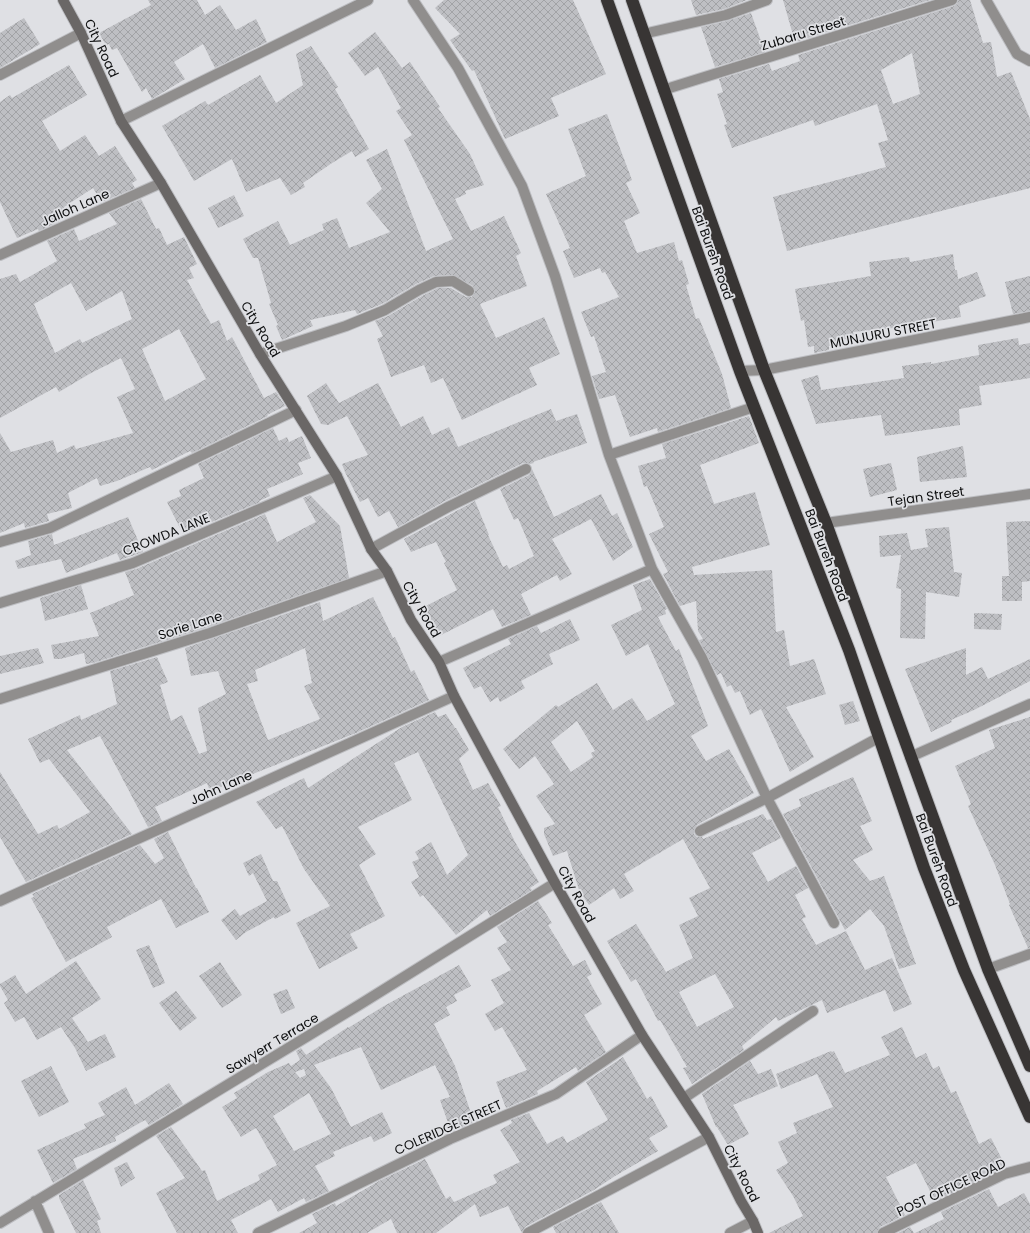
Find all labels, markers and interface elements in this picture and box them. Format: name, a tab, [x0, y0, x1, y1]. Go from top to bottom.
street label: Zubaru Street	[758, 12, 848, 55]
street label: City Road	[80, 16, 123, 81]
street label: Jalloh Lane	[38, 184, 112, 231]
street label: Bai Bureh Road	[687, 204, 738, 303]
street label: City Road	[236, 298, 285, 361]
street label: MUNJURU STREET	[828, 314, 938, 353]
street label: Tejan Street	[887, 482, 966, 511]
street label: Bai Bureh Road	[800, 506, 853, 604]
street label: CROWDA LANE	[120, 508, 213, 561]
street label: City Road	[398, 577, 445, 641]
street label: Sorie Lane	[156, 606, 225, 645]
street label: John Lane	[187, 765, 255, 810]
street label: Bai Bureh Road	[911, 811, 962, 910]
street label: City Road	[553, 862, 600, 926]
street label: Sawyerr Terrace	[222, 1008, 322, 1079]
street label: COLERIDGE STREET	[391, 1095, 505, 1160]
street label: City Road	[719, 1141, 764, 1205]
street label: POST OFFICE ROAD	[893, 1154, 1009, 1221]

